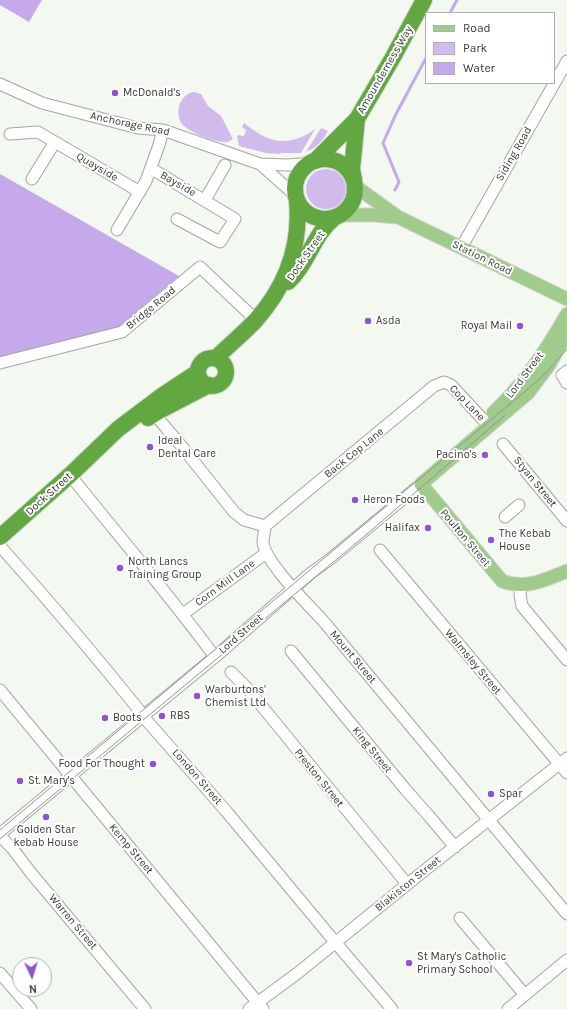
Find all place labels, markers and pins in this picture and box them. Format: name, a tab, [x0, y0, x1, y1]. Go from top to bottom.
place label: McDonald's	[123, 86, 181, 100]
marker: McDonald's	[110, 88, 120, 98]
place label: Asda	[376, 314, 401, 328]
marker: Asda	[363, 316, 373, 326]
place label: Royal Mail	[461, 319, 512, 333]
marker: Royal Mail	[515, 321, 525, 331]
place label: Ideal Dental Care	[158, 434, 216, 460]
marker: Ideal Dental Care	[145, 442, 155, 452]
place label: Pacino's	[436, 448, 477, 462]
marker: Pacino's	[480, 450, 490, 460]
place label: Heron Foods	[363, 493, 425, 507]
marker: Heron Foods	[350, 495, 360, 505]
place label: Halifax	[385, 521, 420, 535]
marker: Halifax	[423, 523, 433, 533]
place label: The Kebab House	[499, 527, 551, 553]
marker: The Kebab House	[486, 535, 496, 545]
place label: North Lancs Training Group	[128, 555, 202, 581]
marker: North Lancs Training Group	[115, 563, 125, 573]
place label: Warburtons' Chemist Ltd	[205, 683, 266, 709]
marker: Warburtons' Chemist Ltd	[192, 691, 202, 701]
place label: RBS	[170, 709, 190, 723]
place label: Boots	[113, 711, 142, 725]
marker: RBS	[157, 711, 167, 721]
marker: Boots	[100, 713, 110, 723]
place label: Food For Thought	[59, 757, 145, 771]
marker: Food For Thought	[148, 759, 158, 769]
place label: St. Mary's	[28, 774, 75, 788]
marker: St. Mary's	[15, 776, 25, 786]
place label: Spar	[499, 787, 522, 801]
marker: Spar	[486, 789, 496, 799]
marker: Golden Star kebab House	[41, 812, 51, 822]
place label: Golden Star kebab House	[13, 823, 79, 849]
place label: St Mary's Catholic Primary School	[417, 950, 506, 976]
marker: St Mary's Catholic Primary School	[404, 958, 414, 968]

